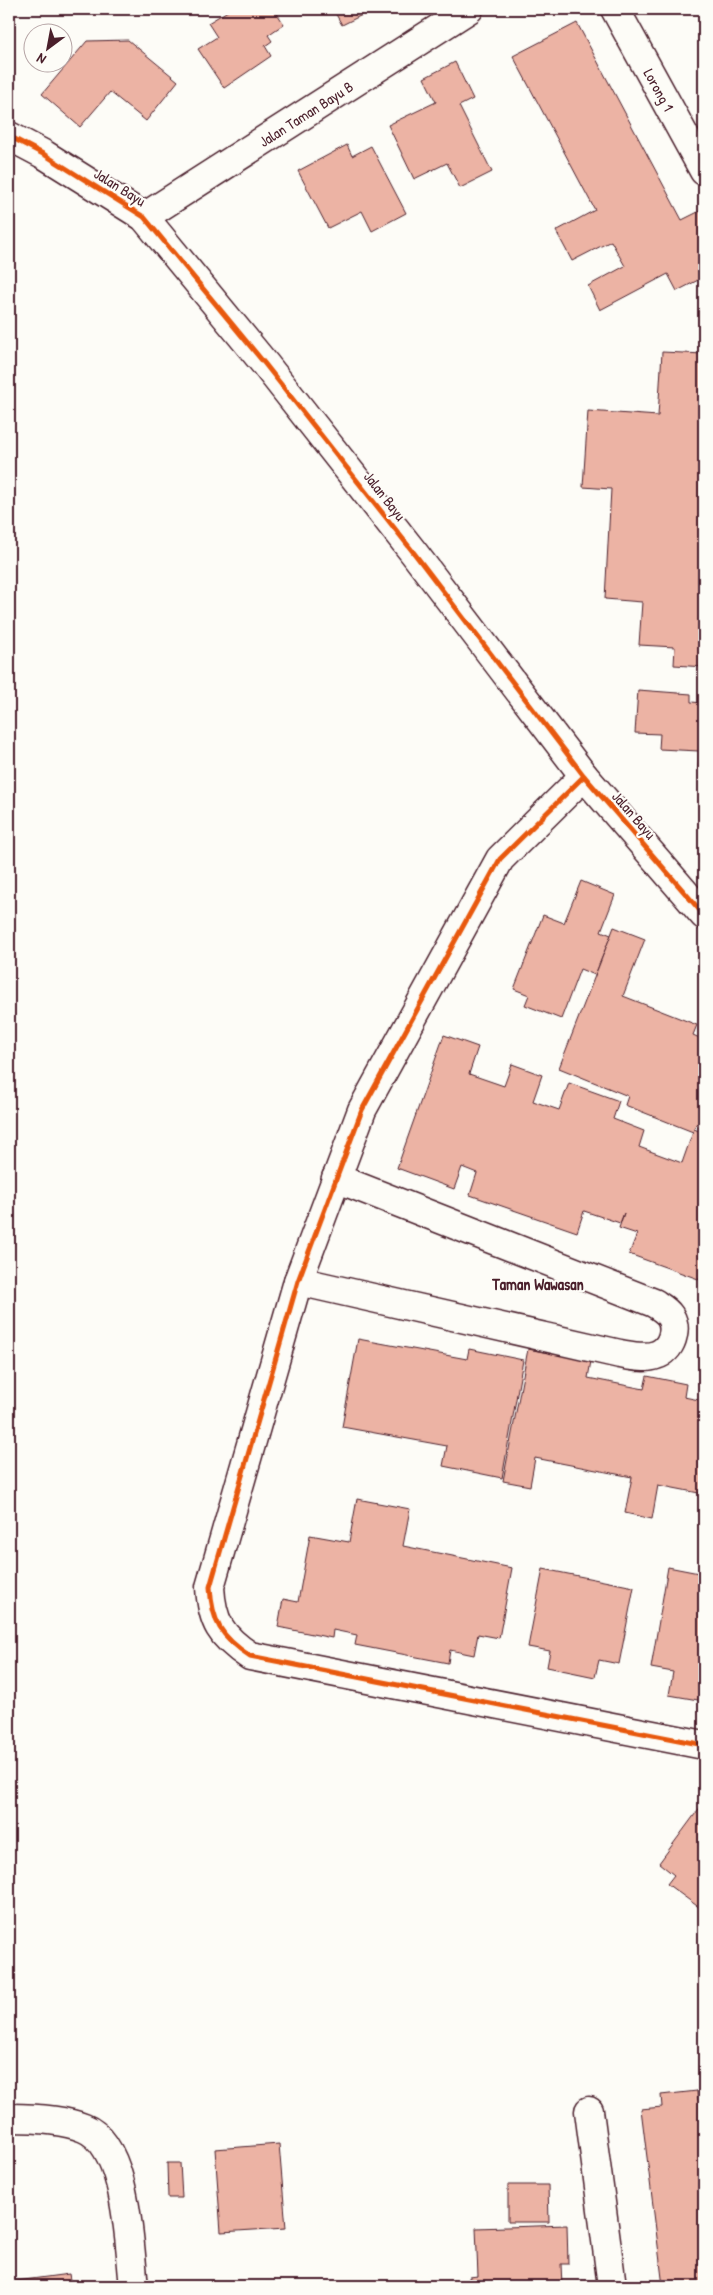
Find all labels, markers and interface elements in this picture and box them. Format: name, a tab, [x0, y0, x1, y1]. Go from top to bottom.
north arrow	[22, 22, 72, 72]
text: N	[32, 49, 49, 69]
street label: Lorong 1	[639, 64, 680, 115]
street label: Jalan Taman Bayu B	[255, 76, 357, 151]
street label: Jalan Bayu	[90, 163, 150, 211]
street label: Jalan Bayu	[359, 467, 411, 525]
street label: Jalan Bayu	[607, 786, 661, 844]
district label: Taman Wawasan	[491, 1273, 584, 1295]

